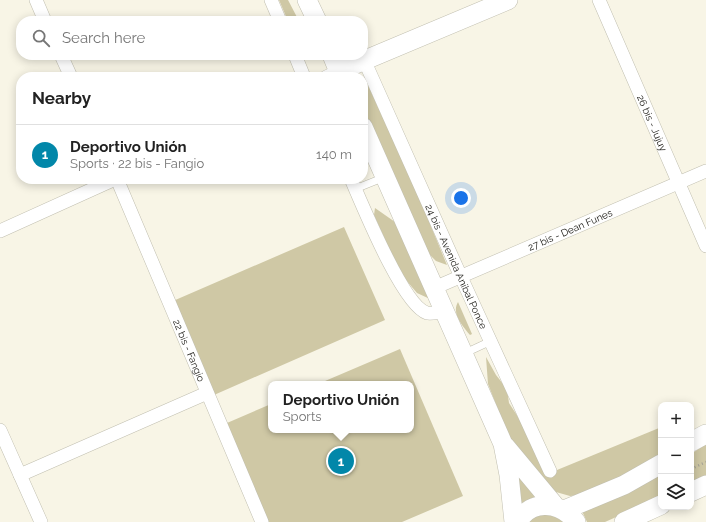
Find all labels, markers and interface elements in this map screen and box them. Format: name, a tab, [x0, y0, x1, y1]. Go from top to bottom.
search box	[16, 16, 368, 60]
icon: search	[30, 27, 52, 49]
text: Search here	[62, 29, 145, 47]
text: Nearby	[32, 88, 91, 108]
street label: 26 bis - Jujuy	[635, 93, 670, 153]
text: Deportivo Unión	[70, 138, 187, 156]
text: 1	[42, 147, 48, 162]
text: 140 m	[316, 147, 352, 162]
text: Sports · 22 bis - Fangio	[70, 156, 204, 171]
your location	[451, 188, 471, 208]
street label: 24 bis - Avenida Aníbal Ponce	[424, 202, 490, 331]
street label: 27 bis - Dean Funes	[526, 206, 614, 252]
street label: 22 bis - Fangio	[171, 318, 207, 383]
popup	[268, 381, 414, 433]
text: Deportivo Unión	[283, 391, 399, 409]
map controls	[658, 402, 694, 510]
button: +	[658, 402, 694, 438]
text: Sports	[283, 409, 322, 424]
button: −	[658, 438, 694, 474]
pin: 1	[328, 446, 354, 476]
button: layers	[658, 474, 694, 510]

